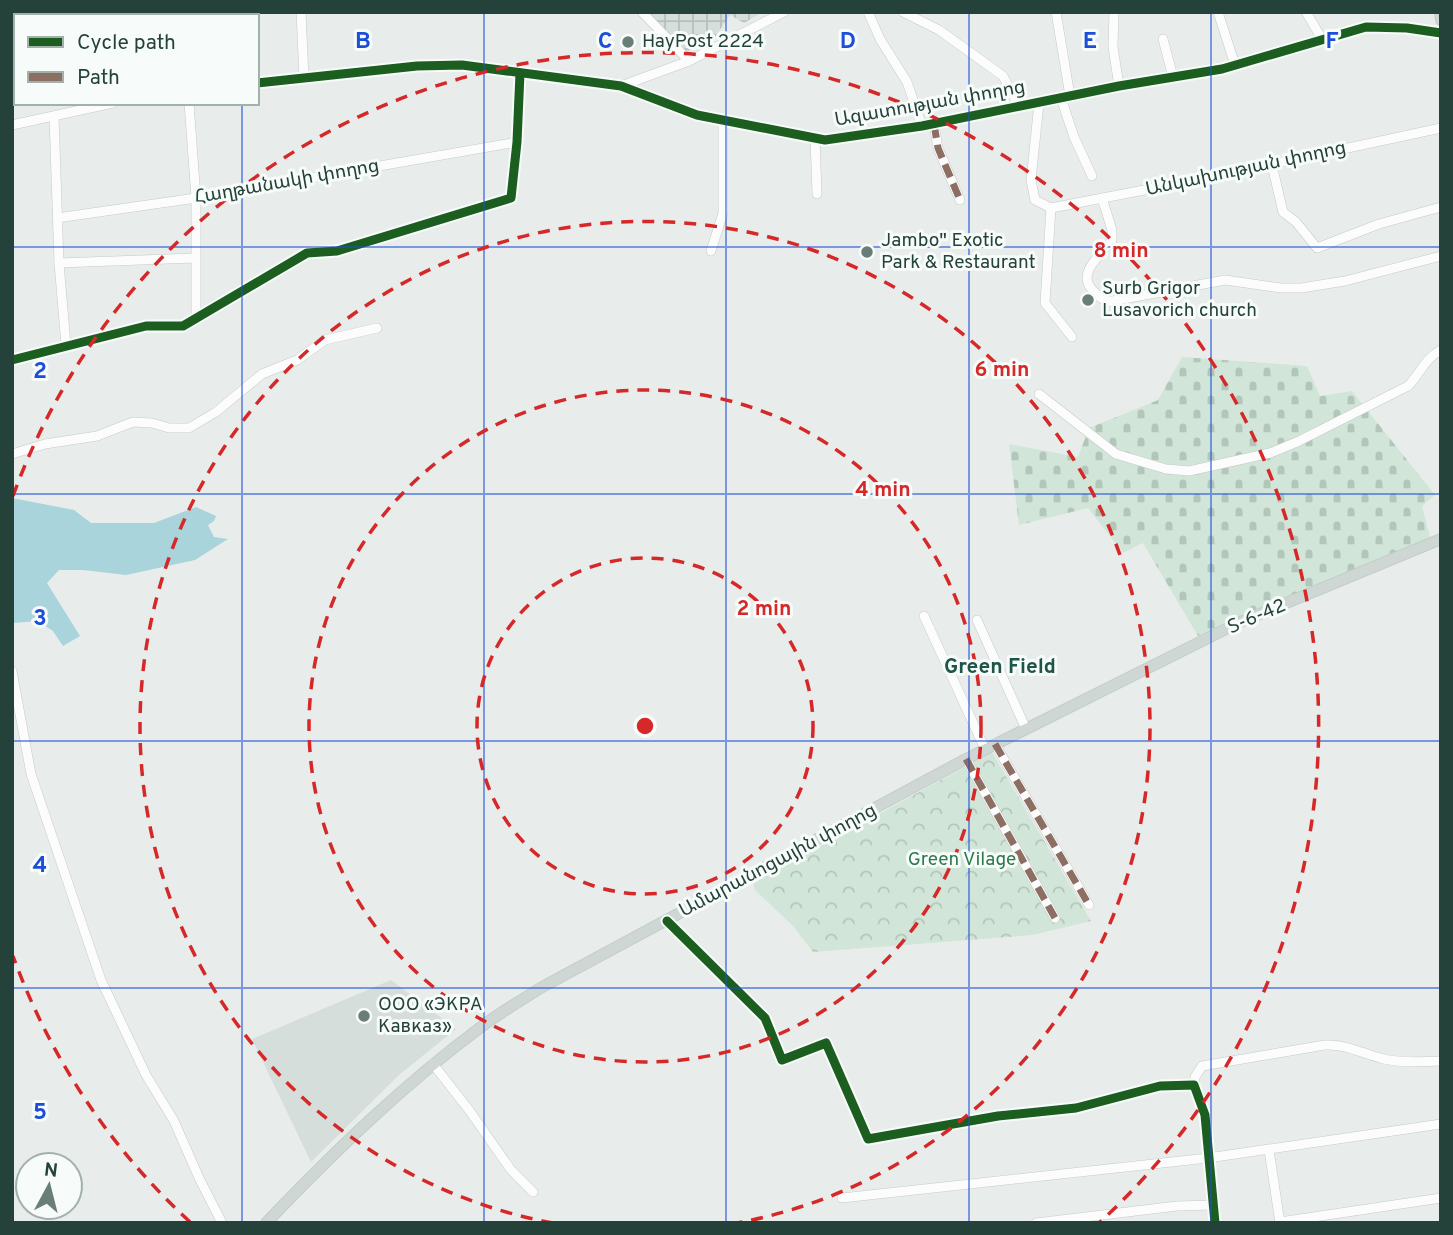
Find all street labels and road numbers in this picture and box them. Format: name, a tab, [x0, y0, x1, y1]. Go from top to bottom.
street label: Ազատության փողոց	[833, 75, 1027, 133]
street label: Անկախության փողոց	[1144, 136, 1348, 202]
street label: Հաղթանակի փողոց	[193, 154, 381, 210]
street label: Տ-6-42	[1224, 594, 1290, 640]
street label: Ամարանոցային փողոց	[675, 799, 881, 923]

